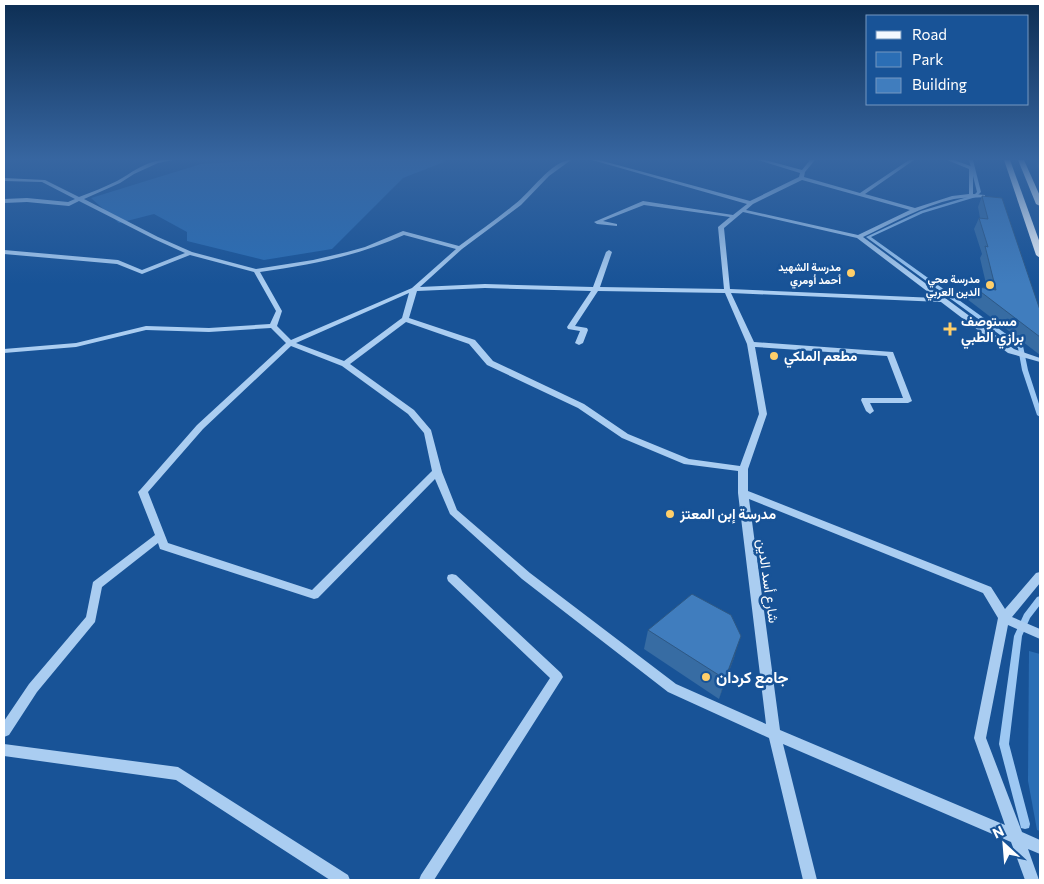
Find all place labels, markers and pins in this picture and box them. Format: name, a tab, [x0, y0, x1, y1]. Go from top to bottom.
place label: مدرسة الشهيد أحمد أومري	[778, 260, 841, 289]
marker: مدرسة الشهيد أحمد أومري	[845, 267, 857, 279]
place label: مدرسة محي الدين العربي	[926, 272, 980, 301]
marker: مدرسة محي الدين العربي	[984, 279, 996, 291]
place label: مستوصف برازي الطبي	[961, 312, 1024, 349]
marker: مستوصف برازي الطبي	[943, 322, 957, 336]
place label: مطعم الملكي	[784, 347, 858, 368]
marker: مطعم الملكي	[768, 350, 780, 362]
place label: مدرسة إبن المعتز	[679, 505, 776, 524]
marker: مدرسة إبن المعتز	[664, 508, 676, 520]
place label: جامع كردان	[716, 667, 789, 689]
marker: جامع كردان	[700, 671, 712, 683]

